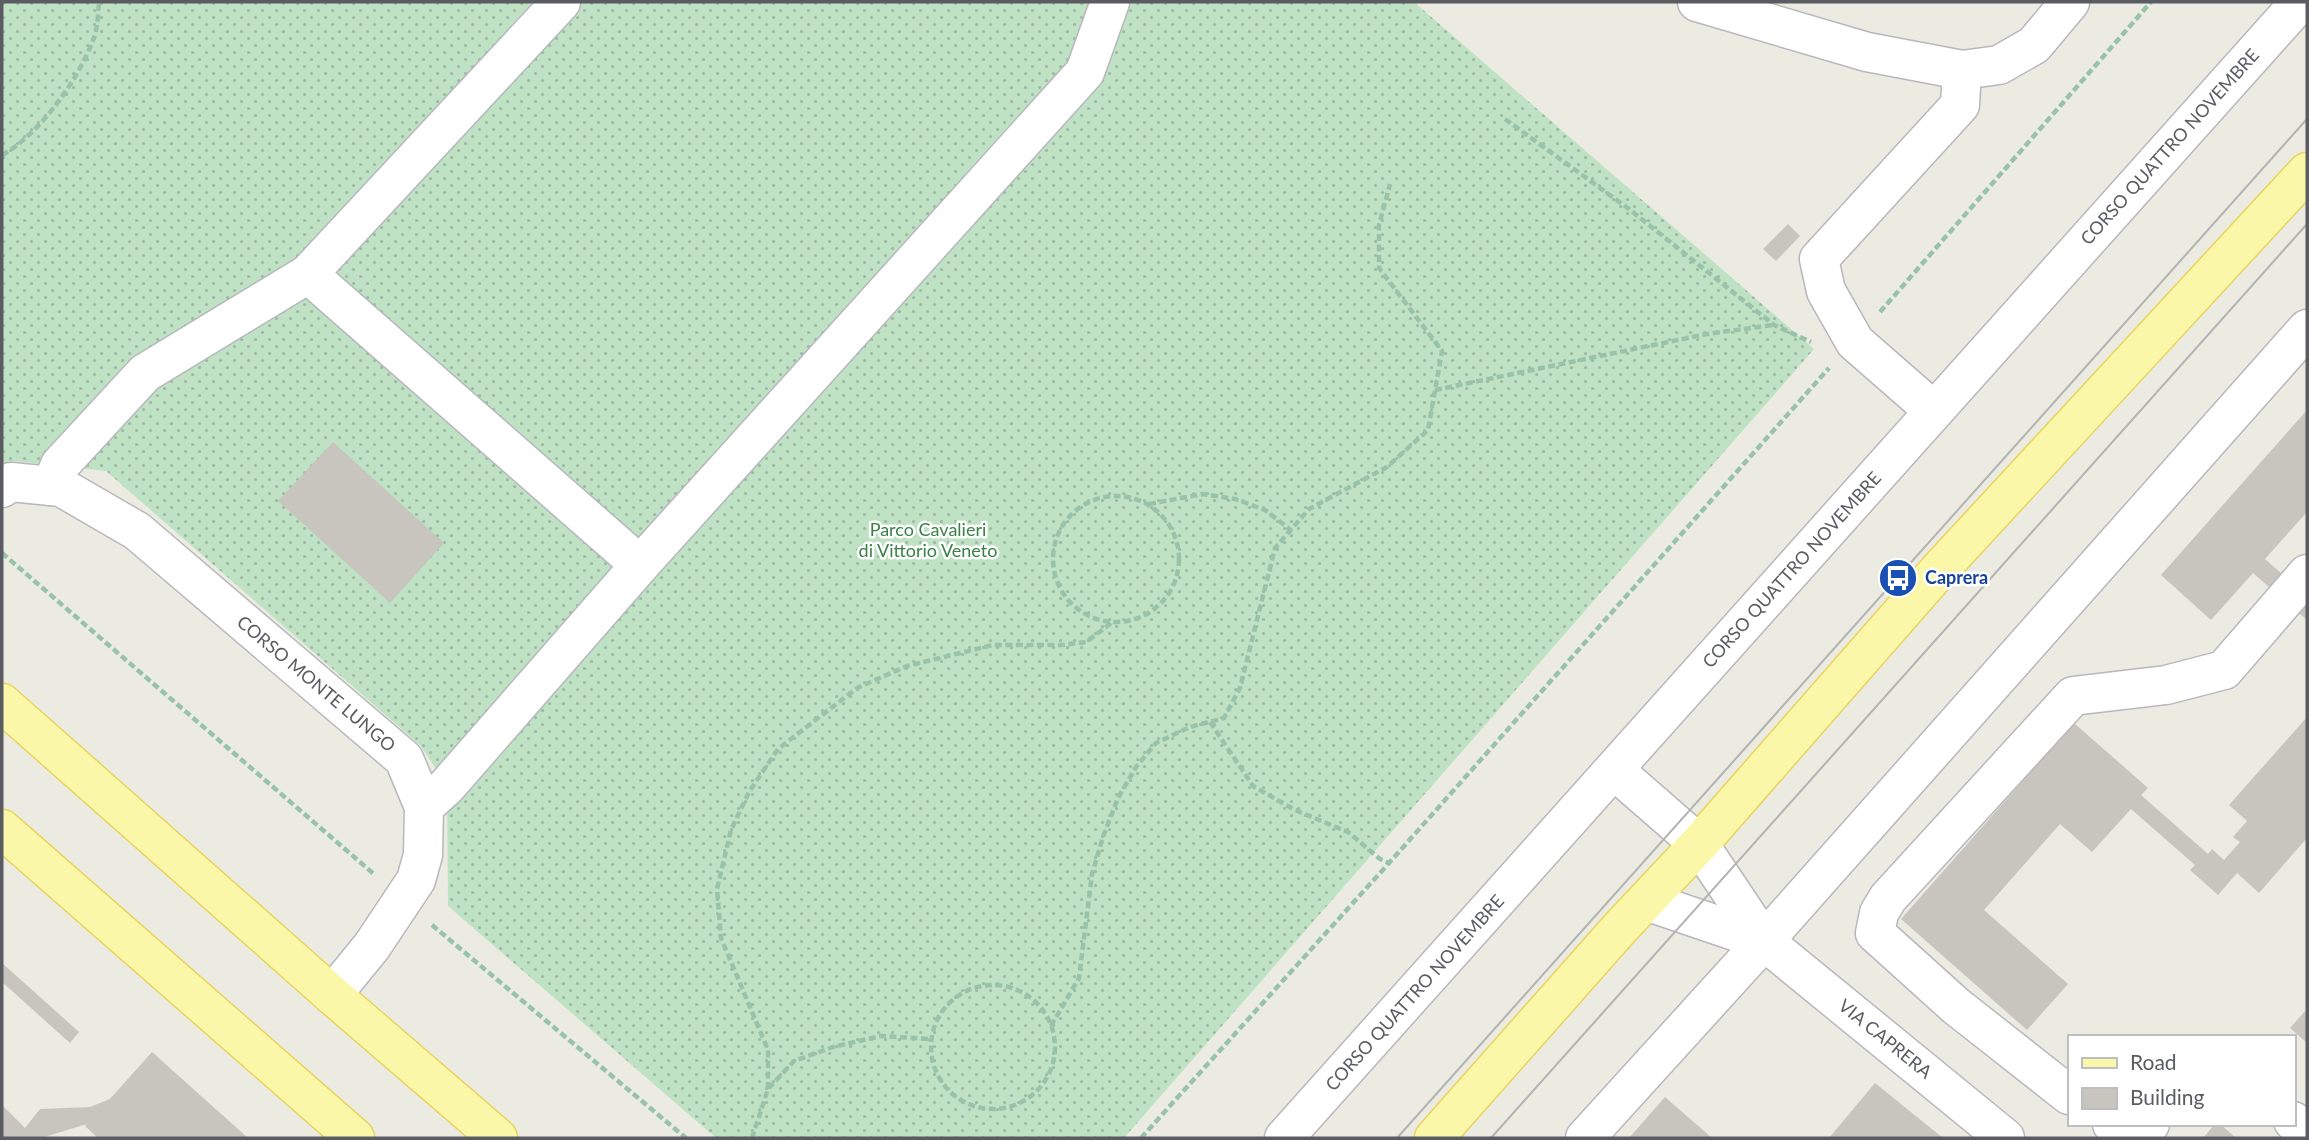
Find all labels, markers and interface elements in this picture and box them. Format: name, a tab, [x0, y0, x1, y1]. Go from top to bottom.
street label: CORSO QUATTRO NOVEMBRE	[2075, 44, 2263, 249]
street label: CORSO QUATTRO NOVEMBRE	[1697, 467, 1885, 672]
park label: Parco Cavalieri di Vittorio Veneto	[859, 518, 997, 561]
bus stop icon: Caprera	[1877, 557, 1919, 599]
place label: Caprera	[1925, 566, 1988, 588]
street label: CORSO MONTE LUNGO	[233, 611, 400, 756]
street label: CORSO QUATTRO NOVEMBRE	[1320, 890, 1508, 1095]
street label: VIA CAPRERA	[1835, 994, 1937, 1083]
legend	[2068, 1035, 2295, 1126]
text: Road	[2130, 1049, 2177, 1074]
text: Building	[2130, 1084, 2205, 1109]

